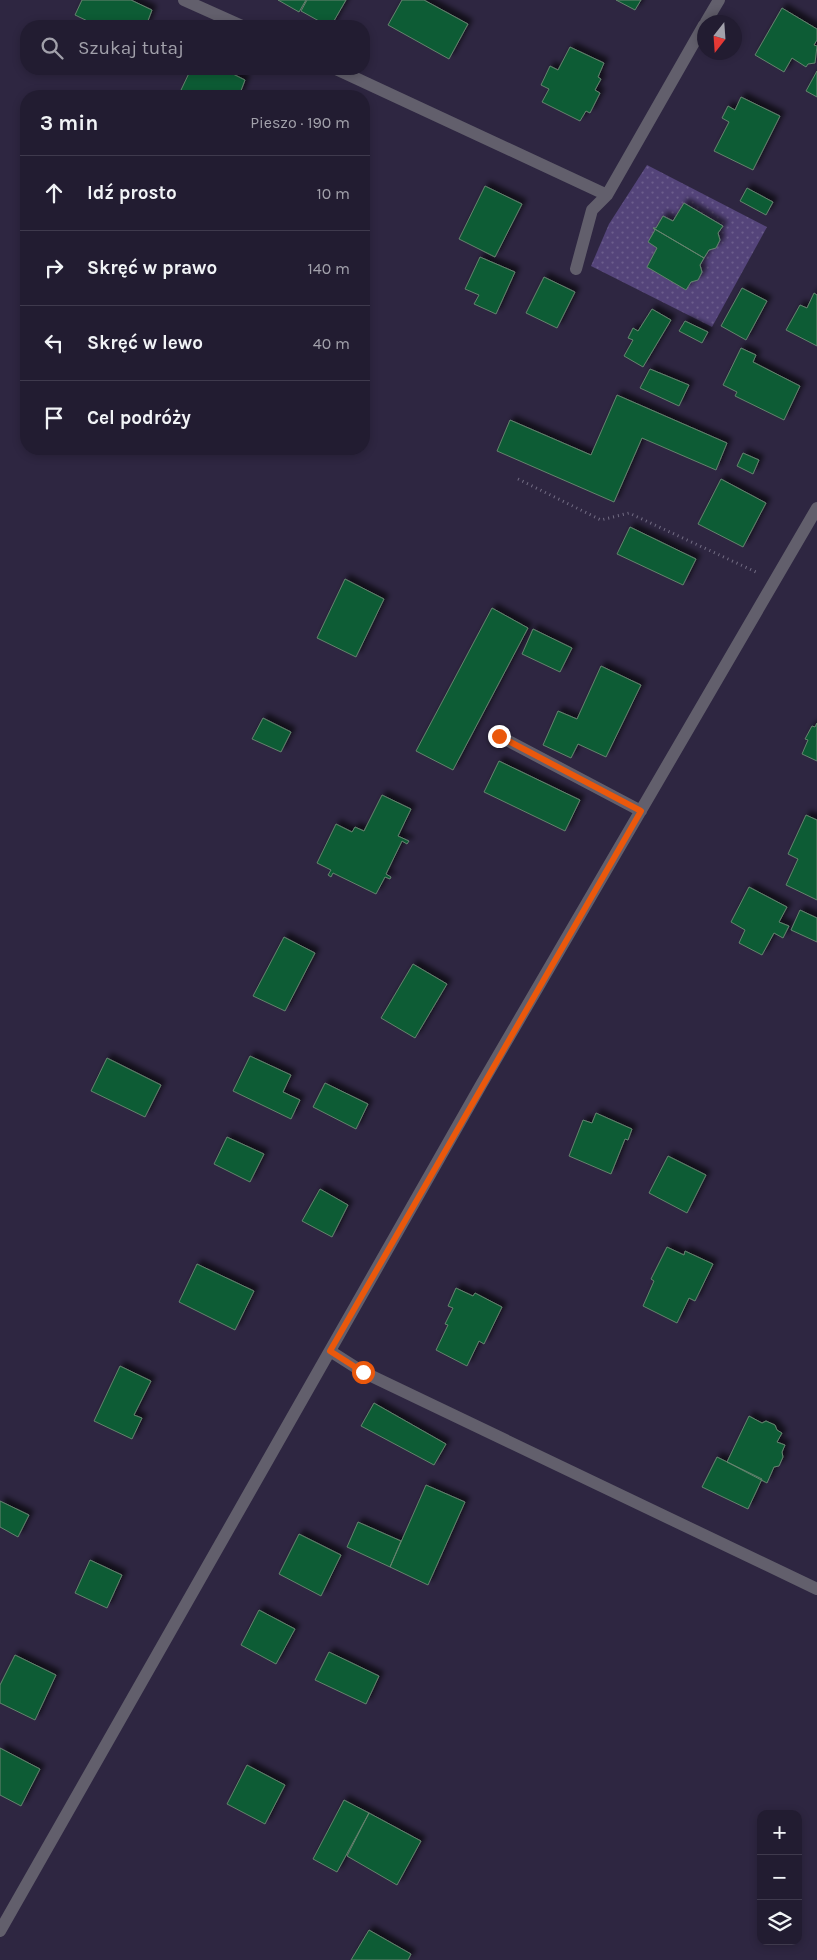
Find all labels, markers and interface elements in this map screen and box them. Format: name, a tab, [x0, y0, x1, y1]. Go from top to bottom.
north arrow	[697, 15, 742, 60]
search box	[20, 20, 370, 75]
icon: search	[38, 34, 66, 62]
text: Szukaj tutaj	[78, 37, 184, 59]
text: 3 min	[40, 111, 98, 135]
text: Pieszo · 190 m	[250, 113, 350, 132]
icon: ahead	[40, 179, 68, 207]
text: Idź prosto	[87, 182, 177, 204]
text: 10 m	[316, 184, 350, 203]
icon: right	[40, 254, 68, 282]
text: Skręć w prawo	[87, 257, 217, 279]
text: 140 m	[308, 259, 350, 278]
icon: left	[40, 329, 68, 357]
text: Skręć w lewo	[87, 332, 203, 354]
text: 40 m	[313, 334, 350, 353]
icon: arrive	[40, 404, 68, 432]
text: Cel podróży	[87, 407, 191, 429]
route end	[488, 725, 511, 748]
route start	[352, 1361, 375, 1384]
map controls	[757, 1810, 802, 1945]
button: +	[757, 1810, 802, 1855]
button: −	[757, 1855, 802, 1900]
button: layers	[757, 1900, 802, 1945]

